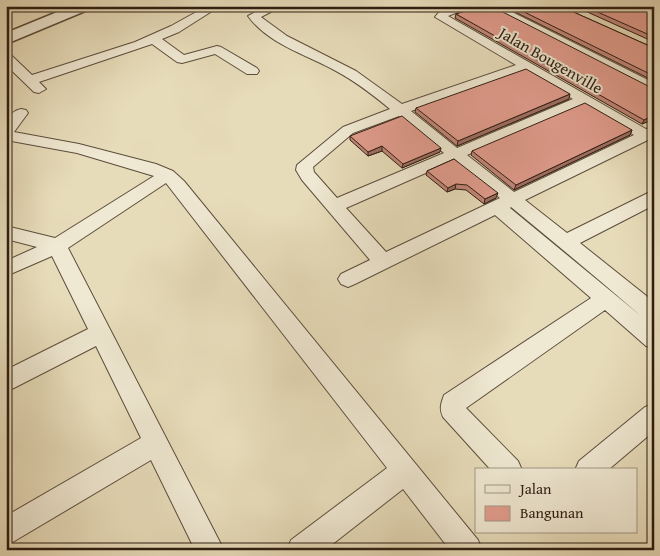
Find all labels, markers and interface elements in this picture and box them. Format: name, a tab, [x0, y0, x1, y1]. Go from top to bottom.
street label: Jalan Bougenville	[493, 19, 607, 100]
legend	[475, 468, 638, 534]
text: Jalan	[518, 478, 552, 499]
text: Bangunan	[520, 502, 584, 523]

